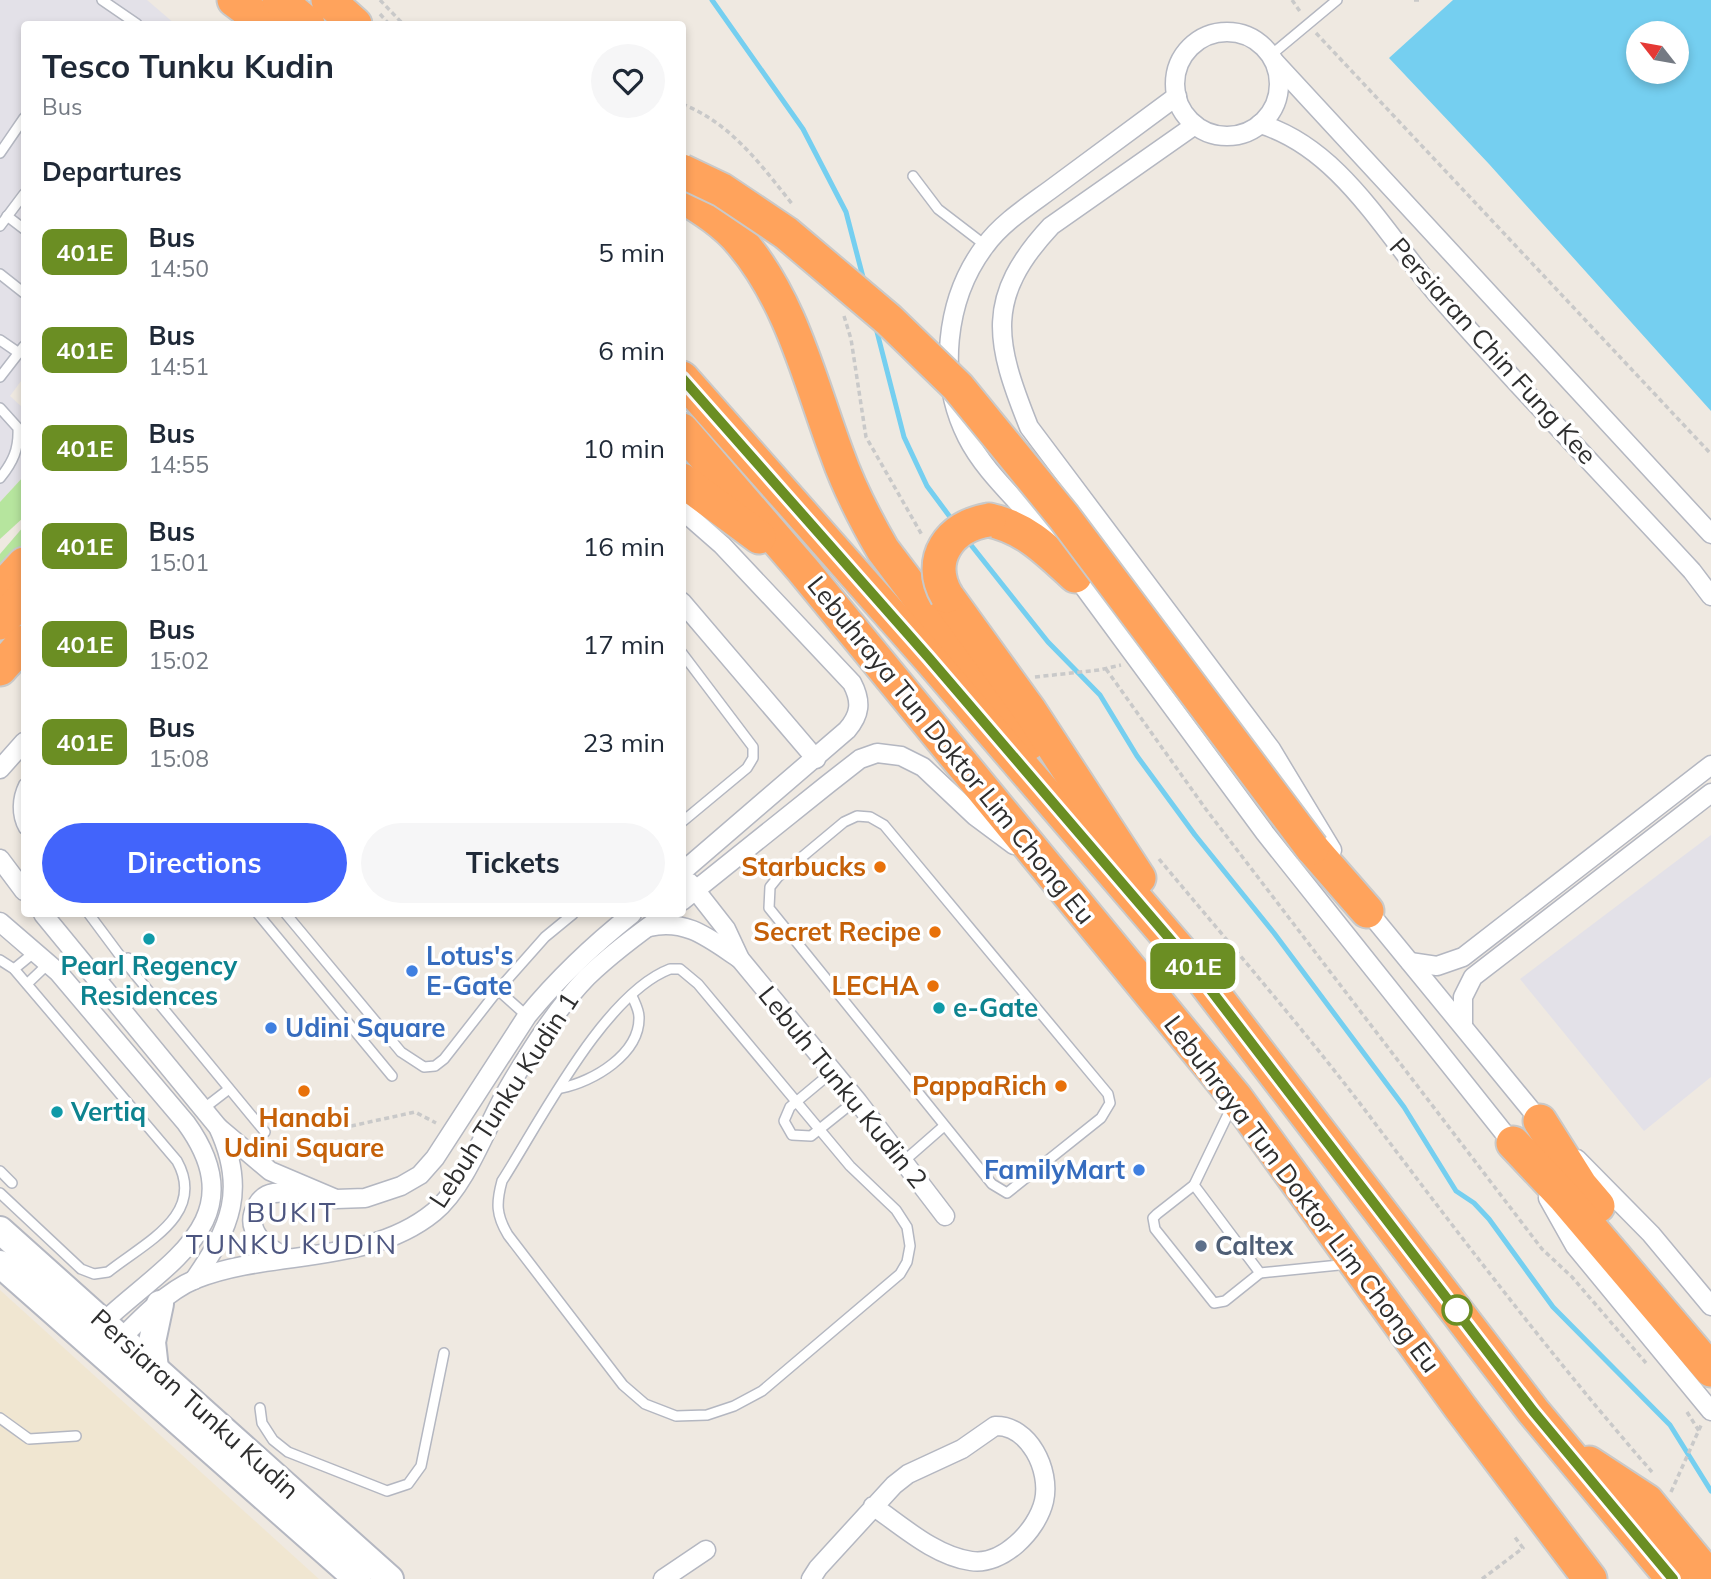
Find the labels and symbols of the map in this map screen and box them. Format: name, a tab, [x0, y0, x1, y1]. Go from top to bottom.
north arrow	[1626, 21, 1689, 84]
street label: Persiaran Chin Fung Kee	[1383, 230, 1604, 471]
street label: Lebuhraya Tun Doktor Lim Chong Eu	[800, 569, 1102, 931]
place label: Starbucks	[741, 850, 866, 883]
marker: Starbucks	[872, 859, 888, 875]
place label: Secret Recipe	[753, 915, 921, 948]
marker: Secret Recipe	[927, 924, 943, 940]
marker: Pearl Regency Residences	[141, 931, 157, 947]
place label: Lotus's E-Gate	[426, 939, 513, 1002]
line badge: 401E	[1144, 943, 1242, 989]
place label: Pearl Regency Residences	[61, 949, 238, 1012]
marker: Lotus's E-Gate	[404, 963, 420, 979]
place label: LECHA	[832, 969, 919, 1002]
marker: LECHA	[925, 978, 941, 994]
street label: Lebuh Tunku Kudin 2	[752, 979, 935, 1194]
street label: Lebuh Tunku Kudin 1	[421, 986, 586, 1214]
place label: e-Gate	[953, 991, 1038, 1024]
marker: e-Gate	[931, 1000, 947, 1016]
street label: Lebuhraya Tun Doktor Lim Chong Eu	[1157, 1009, 1448, 1379]
place label: Udini Square	[285, 1011, 446, 1044]
marker: Udini Square	[263, 1020, 279, 1036]
place label: PappaRich	[912, 1069, 1047, 1102]
marker: PappaRich	[1053, 1078, 1069, 1094]
marker: Hanabi Udini Square	[296, 1083, 312, 1099]
place label: Vertiq	[70, 1095, 146, 1128]
place label: Hanabi Udini Square	[224, 1101, 384, 1164]
marker: Vertiq	[49, 1104, 65, 1120]
place label: FamilyMart	[984, 1153, 1125, 1186]
marker: FamilyMart	[1131, 1162, 1147, 1178]
district label: BUKIT TUNKU KUDIN	[186, 1194, 398, 1261]
place label: Caltex	[1215, 1229, 1294, 1262]
marker: Caltex	[1193, 1238, 1209, 1254]
unlabelled marker	[1442, 1295, 1472, 1325]
street label: Persiaran Tunku Kudin	[84, 1301, 306, 1506]

